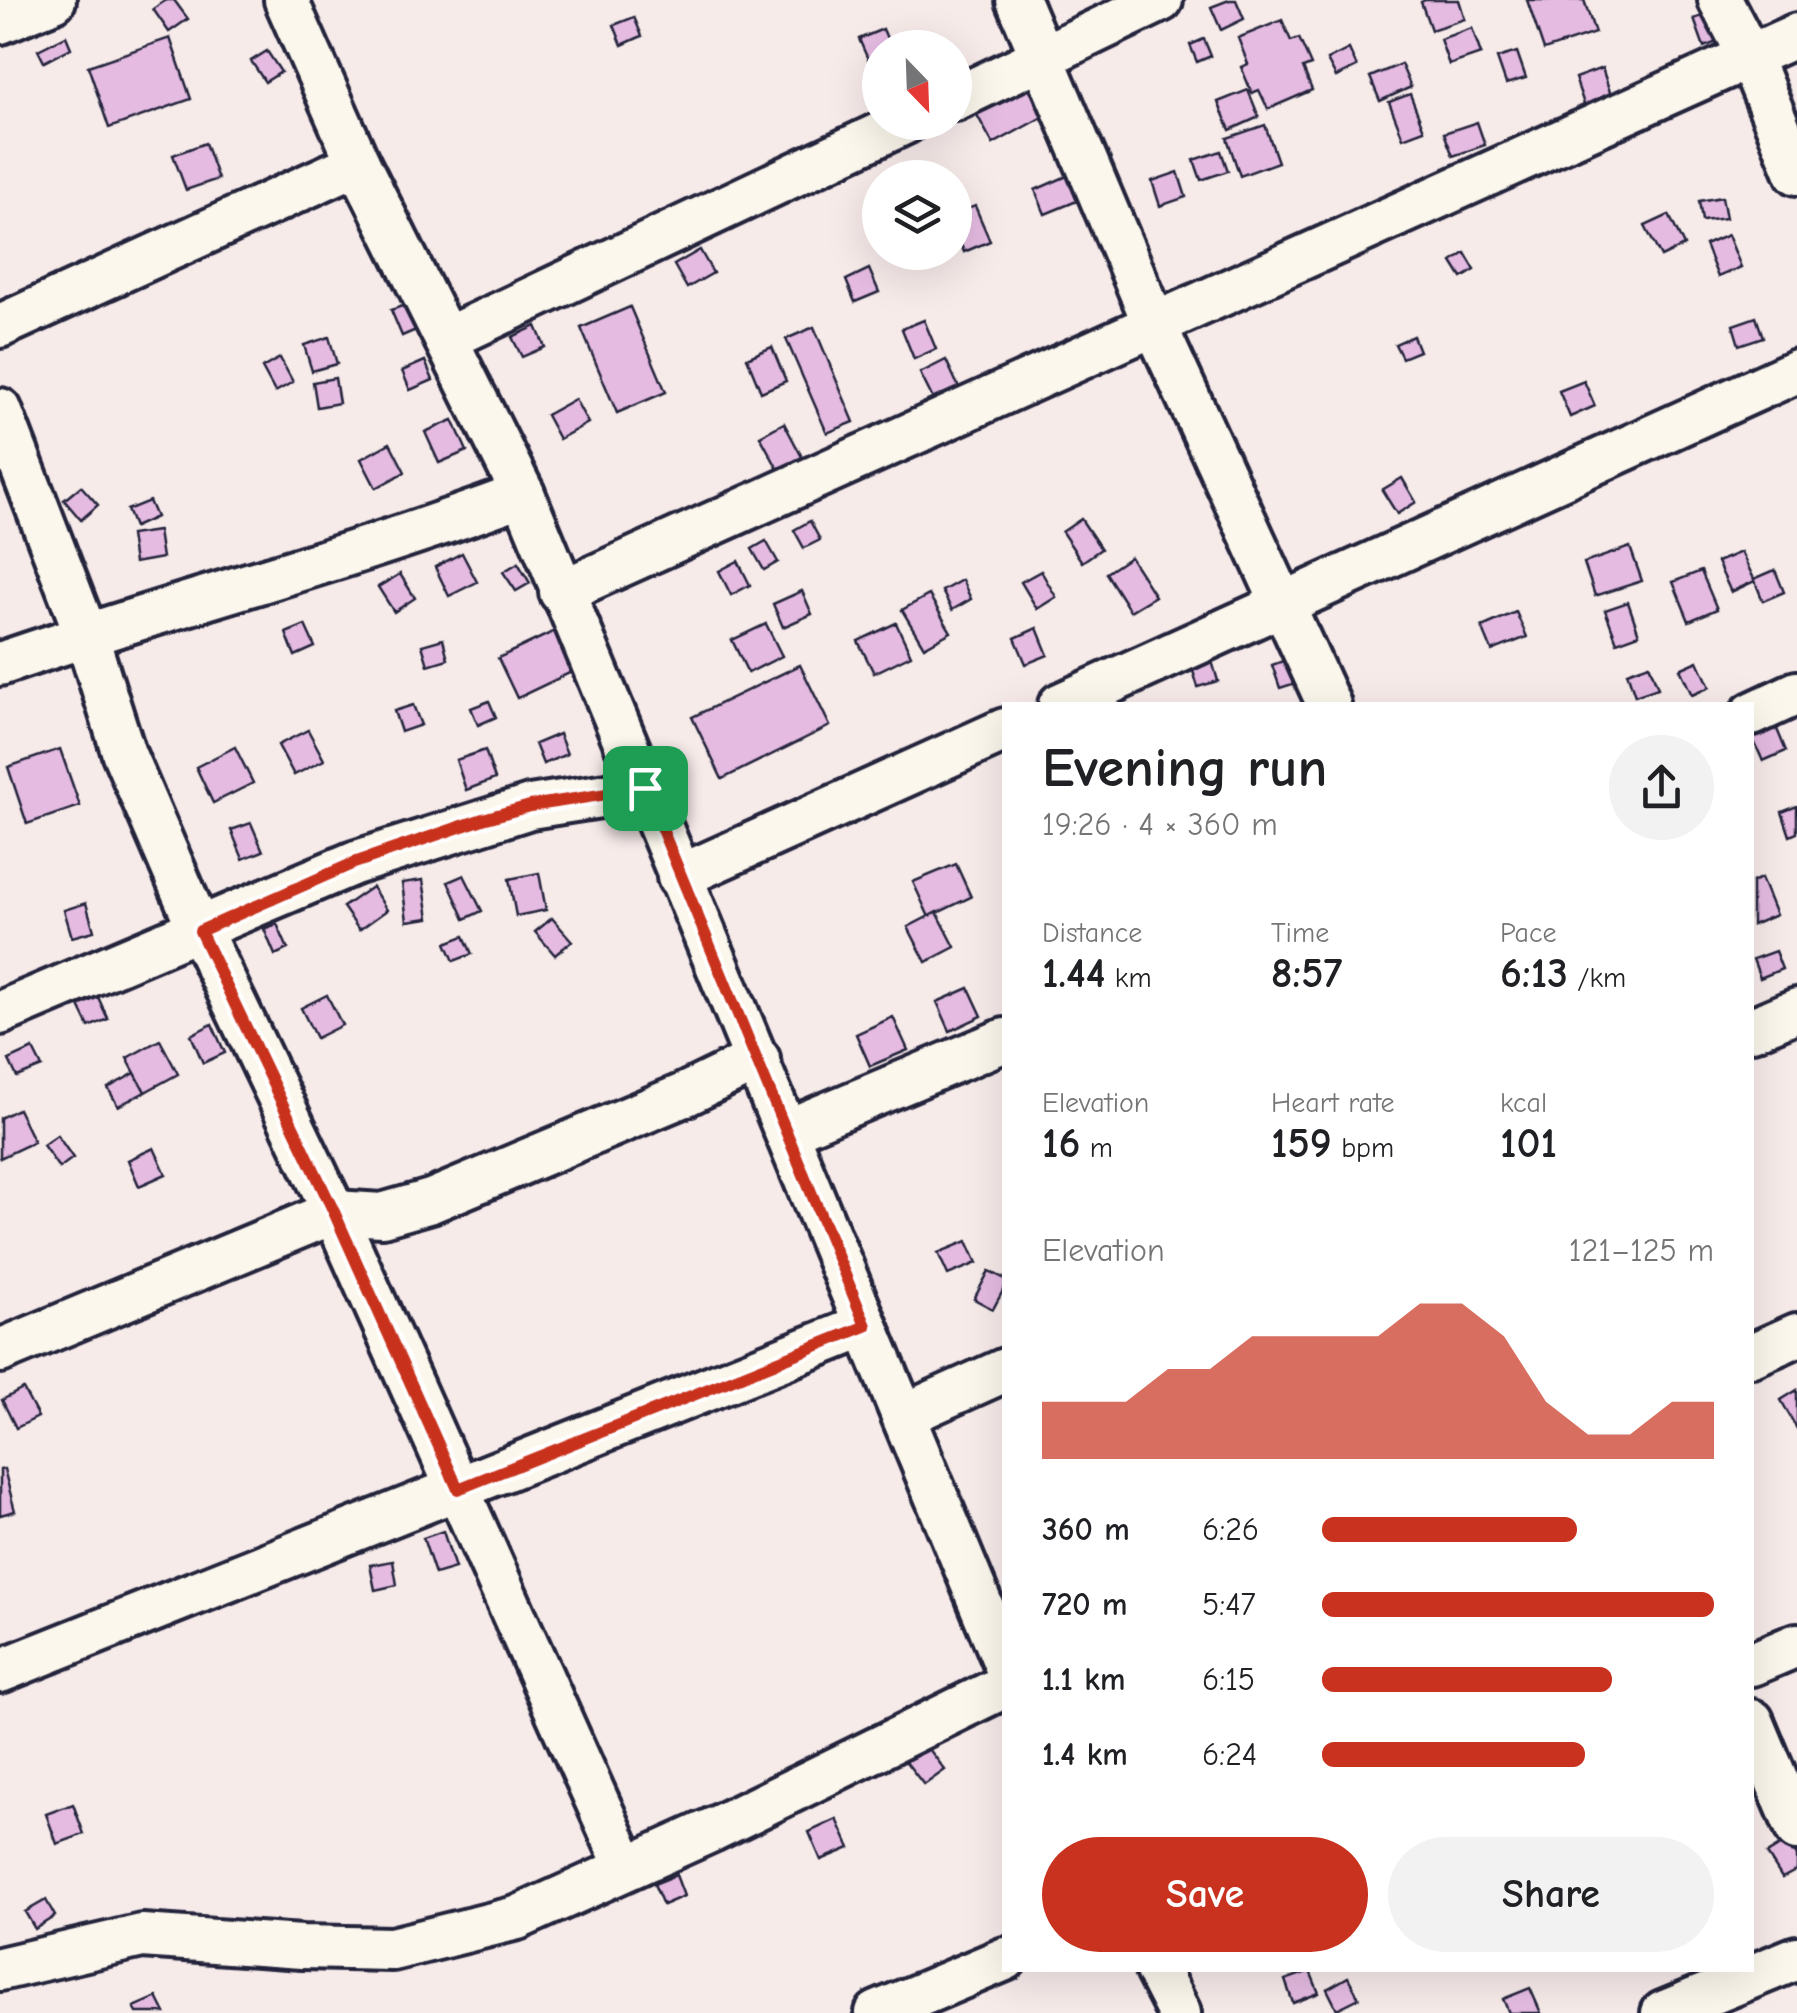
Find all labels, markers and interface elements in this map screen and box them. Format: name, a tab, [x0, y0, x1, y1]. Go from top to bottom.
north arrow	[862, 30, 972, 140]
map controls	[862, 30, 972, 270]
button: layers	[862, 160, 972, 270]
button: share	[1609, 735, 1714, 840]
text: Evening run	[1042, 736, 1327, 800]
pin	[603, 746, 688, 831]
icon: arrive	[618, 761, 673, 816]
text: 19:26 · 4 × 360 m	[1042, 806, 1278, 843]
text: Distance	[1042, 917, 1142, 949]
text: Time	[1271, 917, 1329, 949]
text: Pace	[1500, 917, 1556, 949]
text: 1.44	[1042, 949, 1106, 998]
text: 8:57	[1271, 949, 1342, 998]
text: 6:13	[1500, 949, 1568, 998]
text: km	[1106, 962, 1152, 994]
text: /km	[1568, 962, 1626, 994]
text: Elevation	[1042, 1087, 1149, 1119]
text: Heart rate	[1271, 1087, 1394, 1119]
text: kcal	[1500, 1087, 1547, 1119]
text: 16	[1042, 1119, 1080, 1168]
text: 159	[1271, 1119, 1332, 1168]
text: 101	[1500, 1119, 1557, 1168]
text: m	[1080, 1132, 1113, 1164]
text: bpm	[1332, 1132, 1394, 1164]
text: Elevation	[1042, 1232, 1165, 1269]
text: 121–125 m	[1569, 1232, 1714, 1269]
text: 360 m	[1042, 1511, 1130, 1548]
text: 6:26	[1202, 1511, 1259, 1548]
text: 720 m	[1042, 1586, 1128, 1623]
text: 5:47	[1202, 1586, 1256, 1623]
text: 1.1 km	[1042, 1661, 1125, 1698]
text: 6:15	[1202, 1661, 1255, 1698]
text: 1.4 km	[1042, 1736, 1128, 1773]
text: 6:24	[1202, 1736, 1257, 1773]
button: Save	[1042, 1837, 1368, 1952]
button: Share	[1388, 1837, 1714, 1952]

